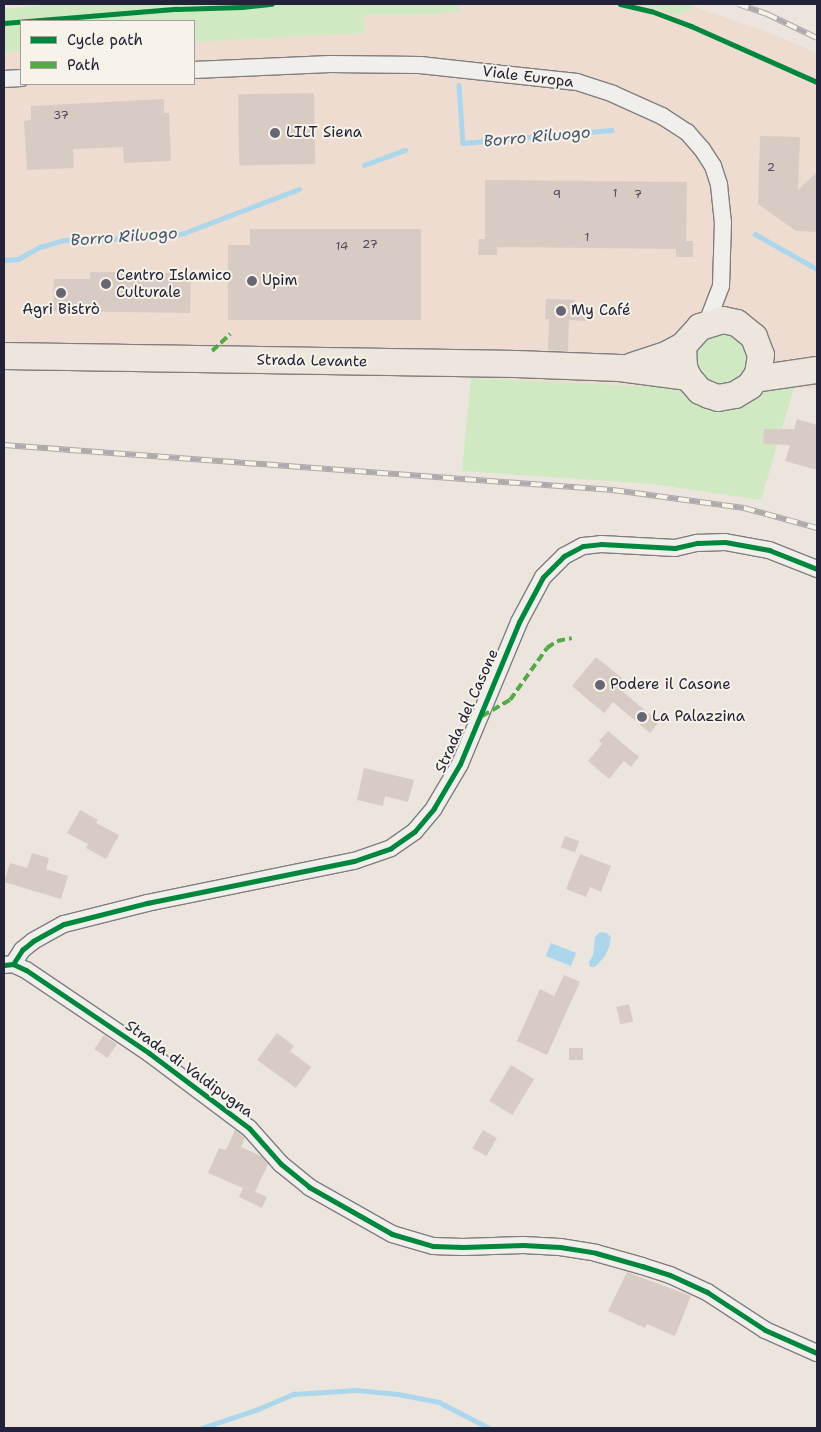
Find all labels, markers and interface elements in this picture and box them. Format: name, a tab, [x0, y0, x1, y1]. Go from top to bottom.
legend	[20, 20, 195, 85]
text: Cycle path	[67, 30, 143, 50]
text: Path	[67, 55, 100, 75]
street label: Viale Europa	[481, 62, 575, 92]
house number: 37	[53, 109, 69, 123]
water label: Borro Riluogo	[483, 123, 591, 151]
place label: LILT Siena	[286, 124, 362, 142]
marker: LILT Siena	[268, 126, 282, 140]
house number: 2	[767, 161, 775, 175]
house number: 1	[612, 187, 618, 201]
house number: 9	[553, 188, 561, 202]
house number: 7	[634, 188, 642, 202]
water label: Borro Riluogo	[70, 224, 178, 250]
house number: 1	[584, 231, 590, 245]
house number: 27	[362, 238, 378, 252]
house number: 14	[336, 240, 348, 254]
place label: Centro Islamico Culturale	[116, 266, 231, 301]
place label: Upim	[262, 272, 297, 290]
marker: Upim	[246, 275, 258, 287]
marker: Centro Islamico Culturale	[100, 278, 112, 290]
marker: Agri Bistrò	[55, 287, 67, 299]
place label: Agri Bistrò	[22, 301, 100, 319]
place label: My Café	[571, 302, 631, 320]
marker: My Café	[555, 305, 567, 317]
street label: Strada Levante	[256, 351, 368, 371]
street label: Strada del Casone	[432, 646, 502, 776]
place label: Podere il Casone	[610, 676, 731, 694]
marker: Podere il Casone	[594, 679, 606, 691]
place label: La Palazzina	[652, 708, 745, 726]
marker: La Palazzina	[636, 711, 648, 723]
street label: Strada di Valdipugna	[122, 1017, 256, 1121]

